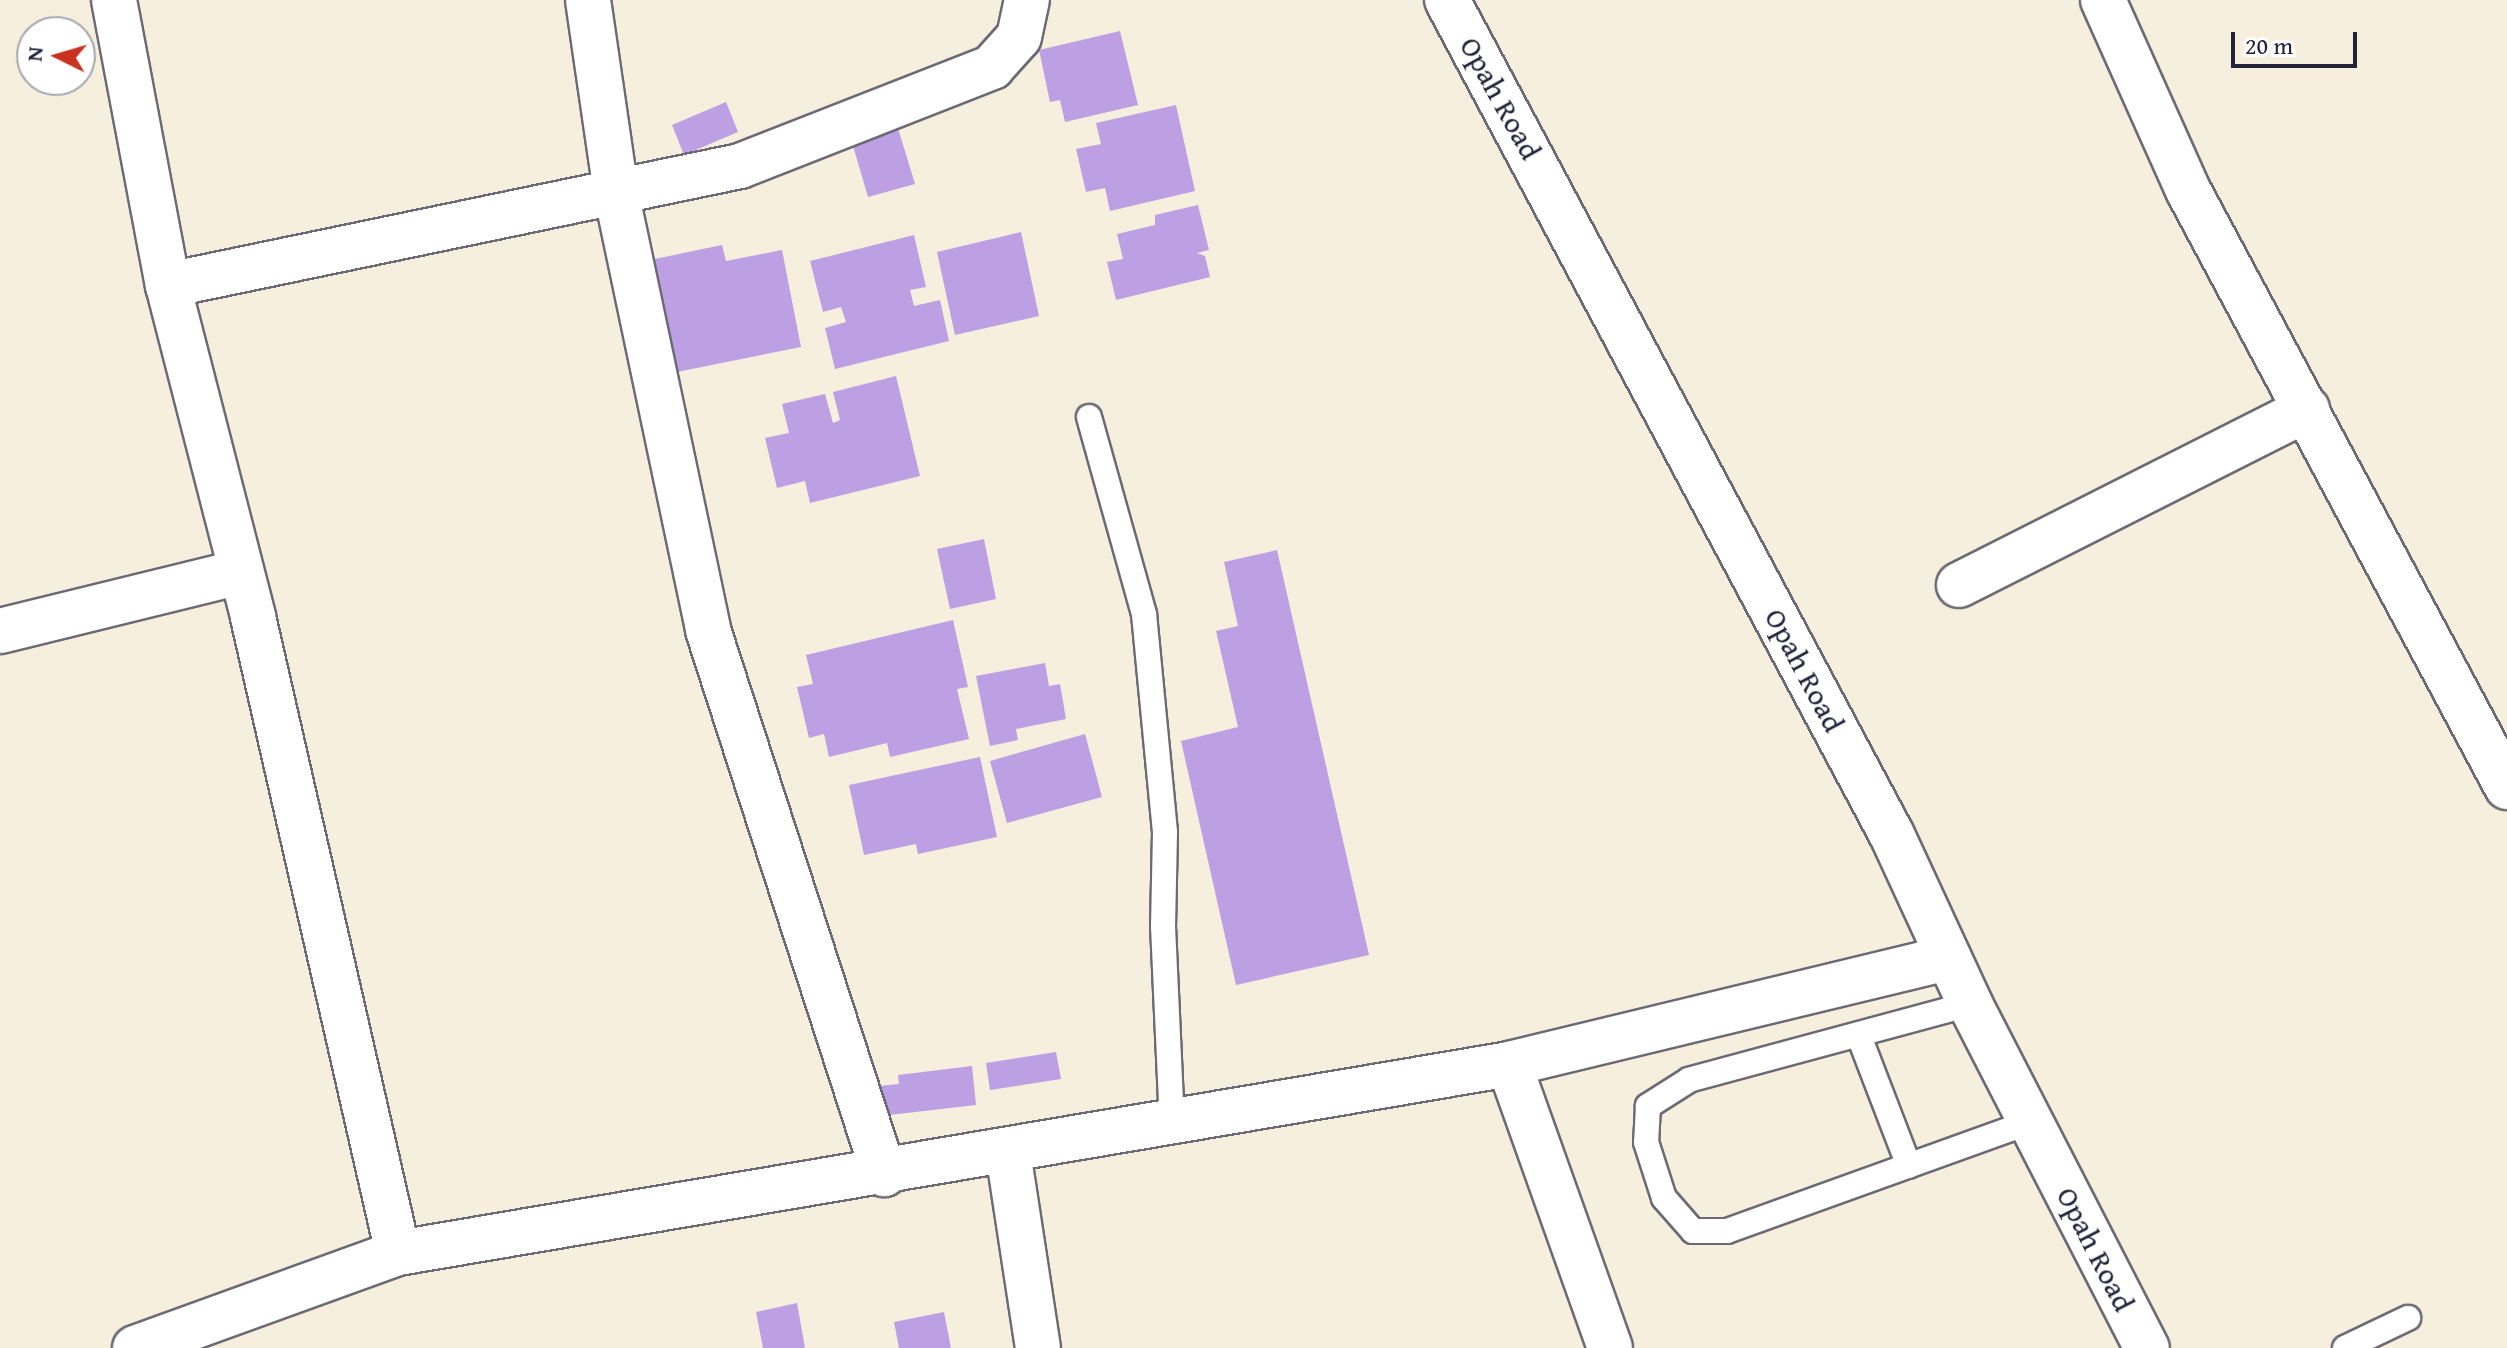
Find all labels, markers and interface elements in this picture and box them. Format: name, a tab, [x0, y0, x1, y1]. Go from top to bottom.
north arrow	[16, 16, 96, 96]
scale bar	[2235, 16, 2361, 66]
text: 20 m	[2245, 28, 2293, 63]
street label: Opah Road	[1453, 30, 1549, 166]
text: N	[18, 45, 51, 63]
street label: Opah Road	[1757, 602, 1853, 738]
street label: Opah Road	[2049, 1181, 2143, 1317]

